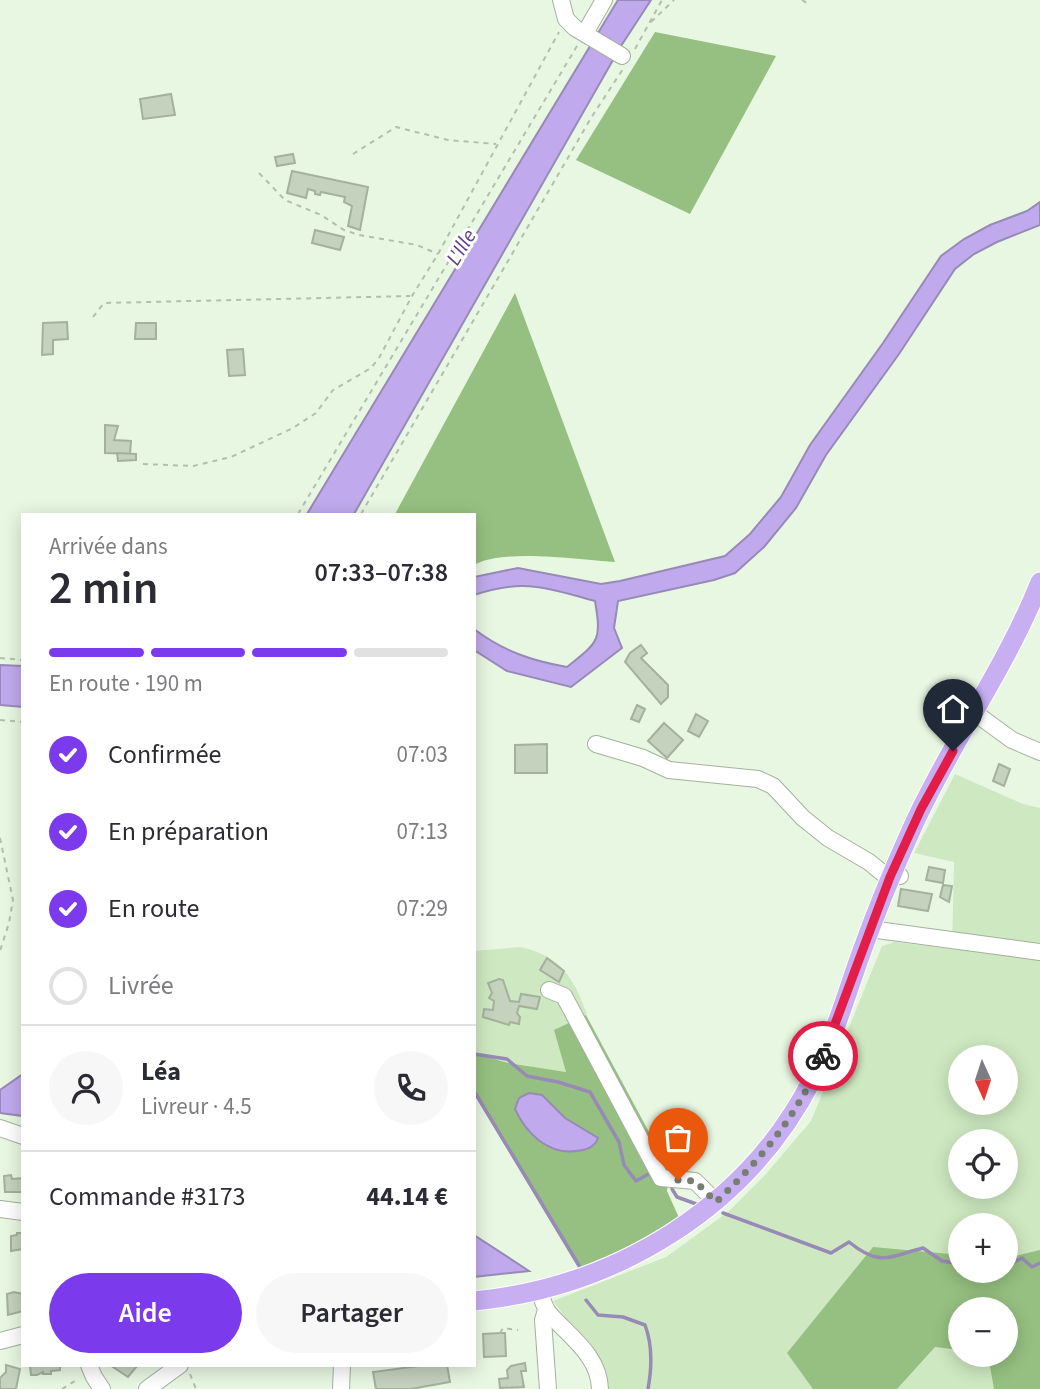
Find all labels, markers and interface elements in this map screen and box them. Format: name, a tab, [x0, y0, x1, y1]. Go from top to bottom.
water label: L'Ille	[438, 223, 484, 271]
text: Arrivée dans	[49, 530, 168, 563]
text: 07:33–07:38	[315, 554, 448, 591]
text: 2 min	[49, 556, 158, 621]
text: En route · 190 m	[49, 667, 203, 700]
pin	[923, 679, 983, 751]
icon: home	[934, 690, 972, 728]
icon: check	[49, 736, 87, 774]
text: Confirmée	[108, 736, 222, 773]
text: 07:03	[397, 738, 448, 771]
icon: check	[49, 813, 87, 851]
text: En préparation	[108, 813, 269, 850]
text: 07:13	[397, 815, 448, 848]
icon: check	[49, 890, 87, 928]
text: En route	[108, 890, 199, 927]
text: 07:29	[397, 892, 448, 925]
text: Livrée	[108, 967, 174, 1004]
courier	[788, 1021, 858, 1091]
icon: bike	[804, 1037, 842, 1075]
north arrow	[948, 1045, 1018, 1115]
map controls	[948, 1045, 1018, 1367]
button: person	[49, 1051, 123, 1125]
button: phone	[374, 1051, 448, 1125]
text: Léa	[141, 1053, 181, 1090]
text: Livreur · 4.5	[141, 1090, 252, 1123]
pin	[648, 1108, 708, 1180]
icon: bag	[659, 1119, 697, 1157]
button: locate	[948, 1129, 1018, 1199]
text: Commande #3173	[49, 1178, 246, 1215]
text: 44.14 €	[366, 1178, 448, 1215]
button: +	[948, 1213, 1018, 1283]
button: Aide	[49, 1273, 242, 1353]
button: Partager	[256, 1273, 448, 1353]
button: −	[948, 1297, 1018, 1367]

